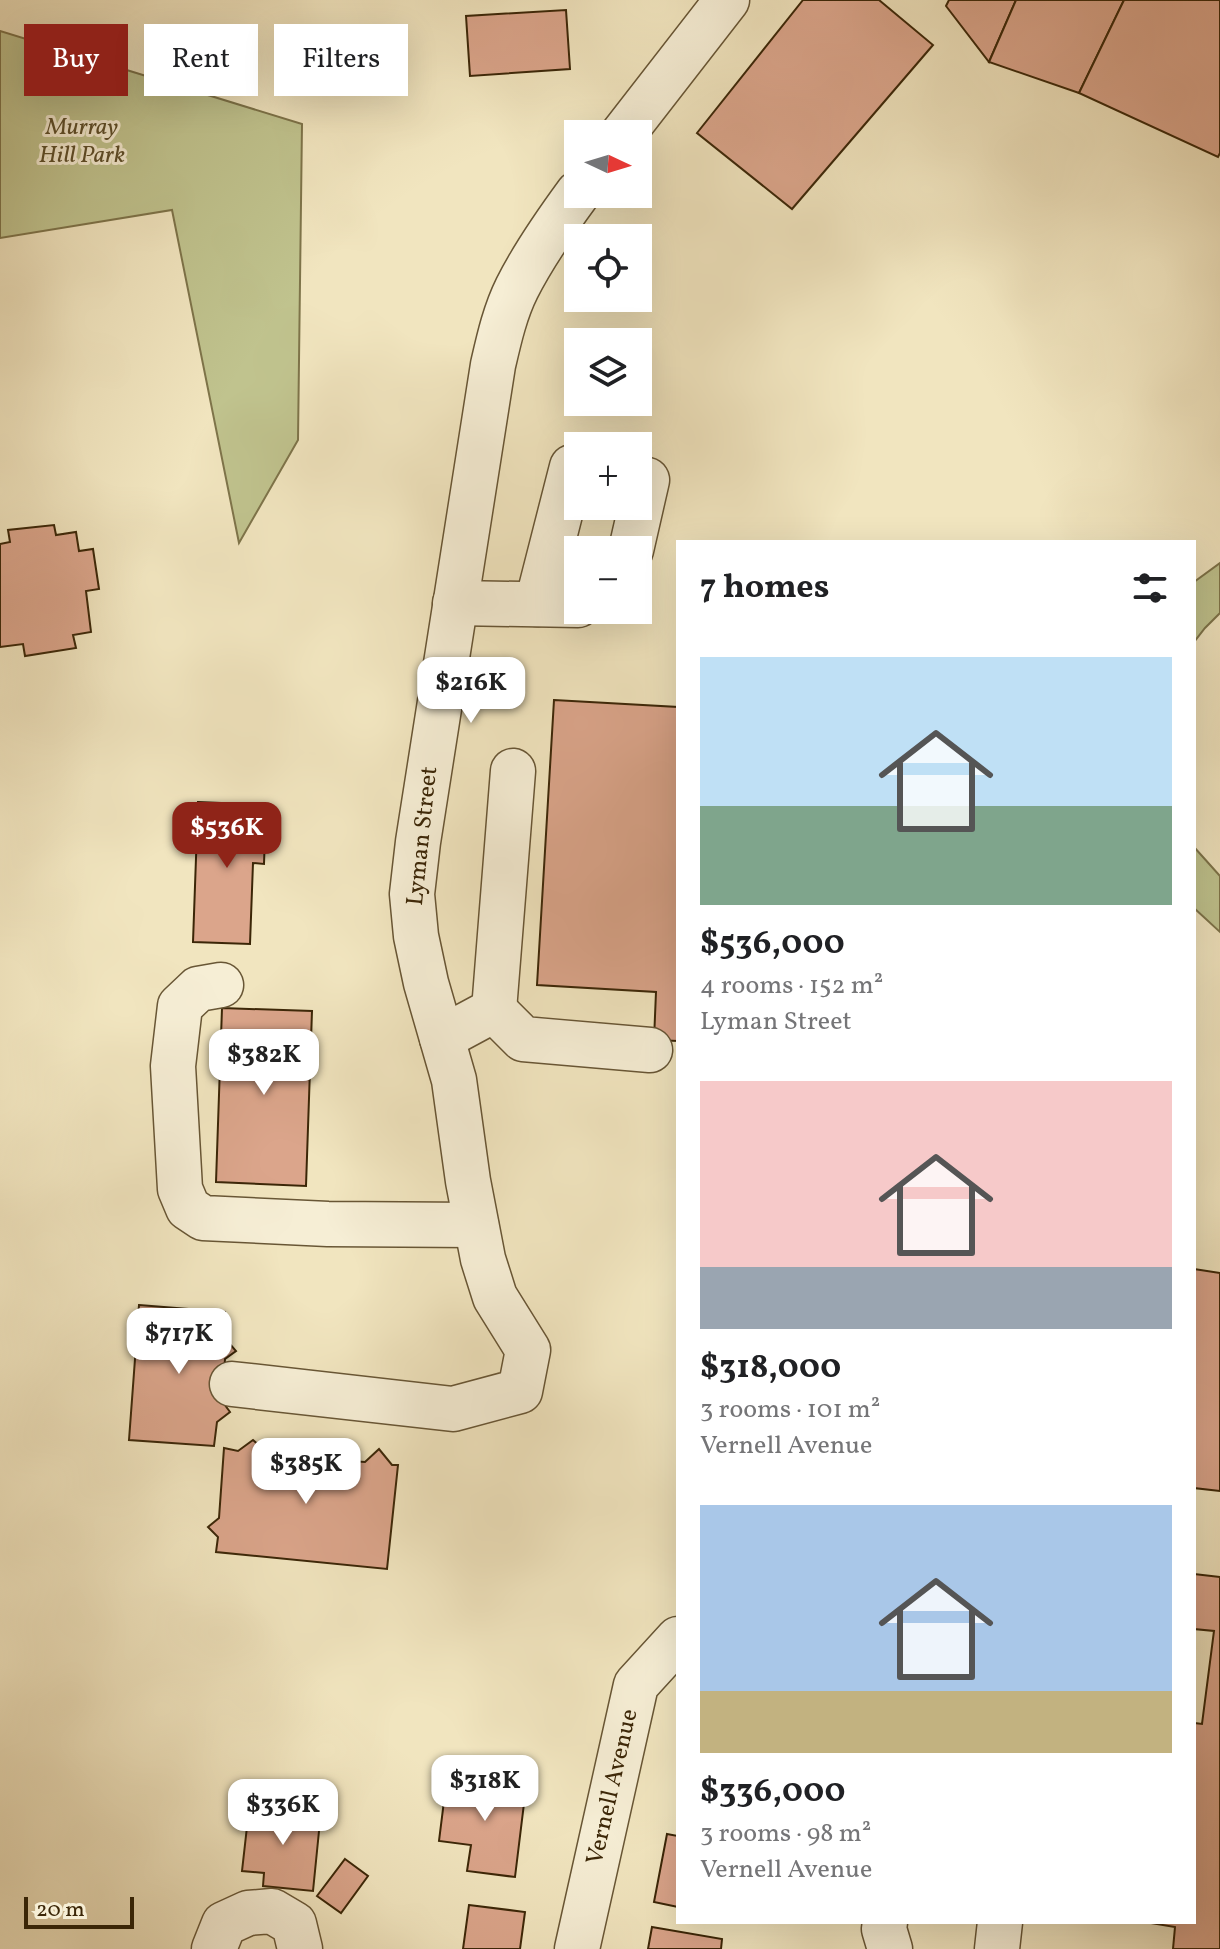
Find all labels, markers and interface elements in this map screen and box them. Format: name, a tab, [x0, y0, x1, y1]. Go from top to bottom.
chip: Buy	[24, 24, 128, 96]
chip: Rent	[144, 24, 258, 96]
chip: Filters	[274, 24, 408, 96]
park label: Murray Hill Park	[39, 111, 125, 173]
north arrow	[564, 120, 652, 208]
map controls	[564, 120, 652, 624]
button: locate	[564, 224, 652, 312]
button: layers	[564, 328, 652, 416]
button: +	[564, 432, 652, 520]
button: −	[564, 536, 652, 624]
text: 7 homes	[700, 565, 829, 612]
icon: filters	[1128, 566, 1172, 610]
pin: $216K	[415, 657, 527, 725]
text: $216K	[435, 665, 507, 701]
icon: home	[864, 709, 1008, 853]
street label: Lyman Street	[399, 765, 447, 907]
pin: $536K	[171, 802, 283, 870]
text: $536K	[190, 810, 264, 846]
text: $536,000	[700, 921, 845, 968]
text: 4 rooms · 152 m²	[700, 968, 883, 1004]
text: Lyman Street	[700, 1004, 852, 1040]
pin: $382K	[208, 1029, 320, 1097]
text: $382K	[227, 1037, 301, 1073]
icon: home	[864, 1133, 1008, 1277]
pin: $717K	[123, 1308, 235, 1376]
text: $717K	[145, 1316, 213, 1352]
text: $318,000	[700, 1345, 841, 1392]
text: 3 rooms · 101 m²	[700, 1392, 880, 1428]
text: Vernell Avenue	[700, 1428, 872, 1464]
pin: $385K	[250, 1438, 362, 1506]
text: $385K	[270, 1446, 342, 1482]
icon: home	[864, 1557, 1008, 1701]
street label: Vernell Avenue	[579, 1706, 647, 1868]
pin: $318K	[429, 1755, 541, 1823]
text: $318K	[449, 1763, 521, 1799]
text: $336,000	[700, 1769, 846, 1816]
pin: $336K	[227, 1779, 339, 1847]
text: $336K	[246, 1787, 320, 1823]
text: 3 rooms · 98 m²	[700, 1816, 871, 1852]
text: Vernell Avenue	[700, 1852, 872, 1888]
scale bar	[24, 1893, 134, 1929]
text: 20 m	[36, 1895, 85, 1926]

